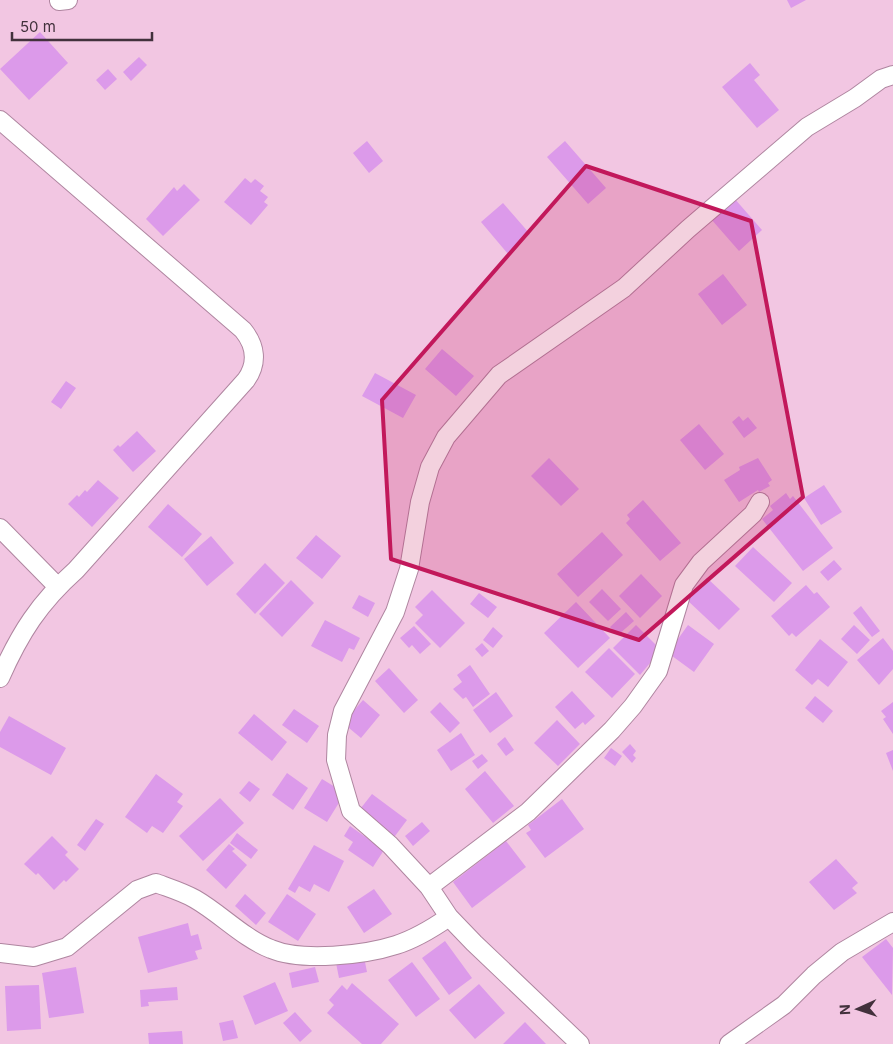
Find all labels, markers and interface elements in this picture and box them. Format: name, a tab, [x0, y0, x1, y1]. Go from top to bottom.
scale bar	[12, 10, 152, 42]
text: 50 m	[20, 17, 56, 36]
north arrow	[833, 984, 883, 1034]
text: N	[836, 1004, 853, 1015]

